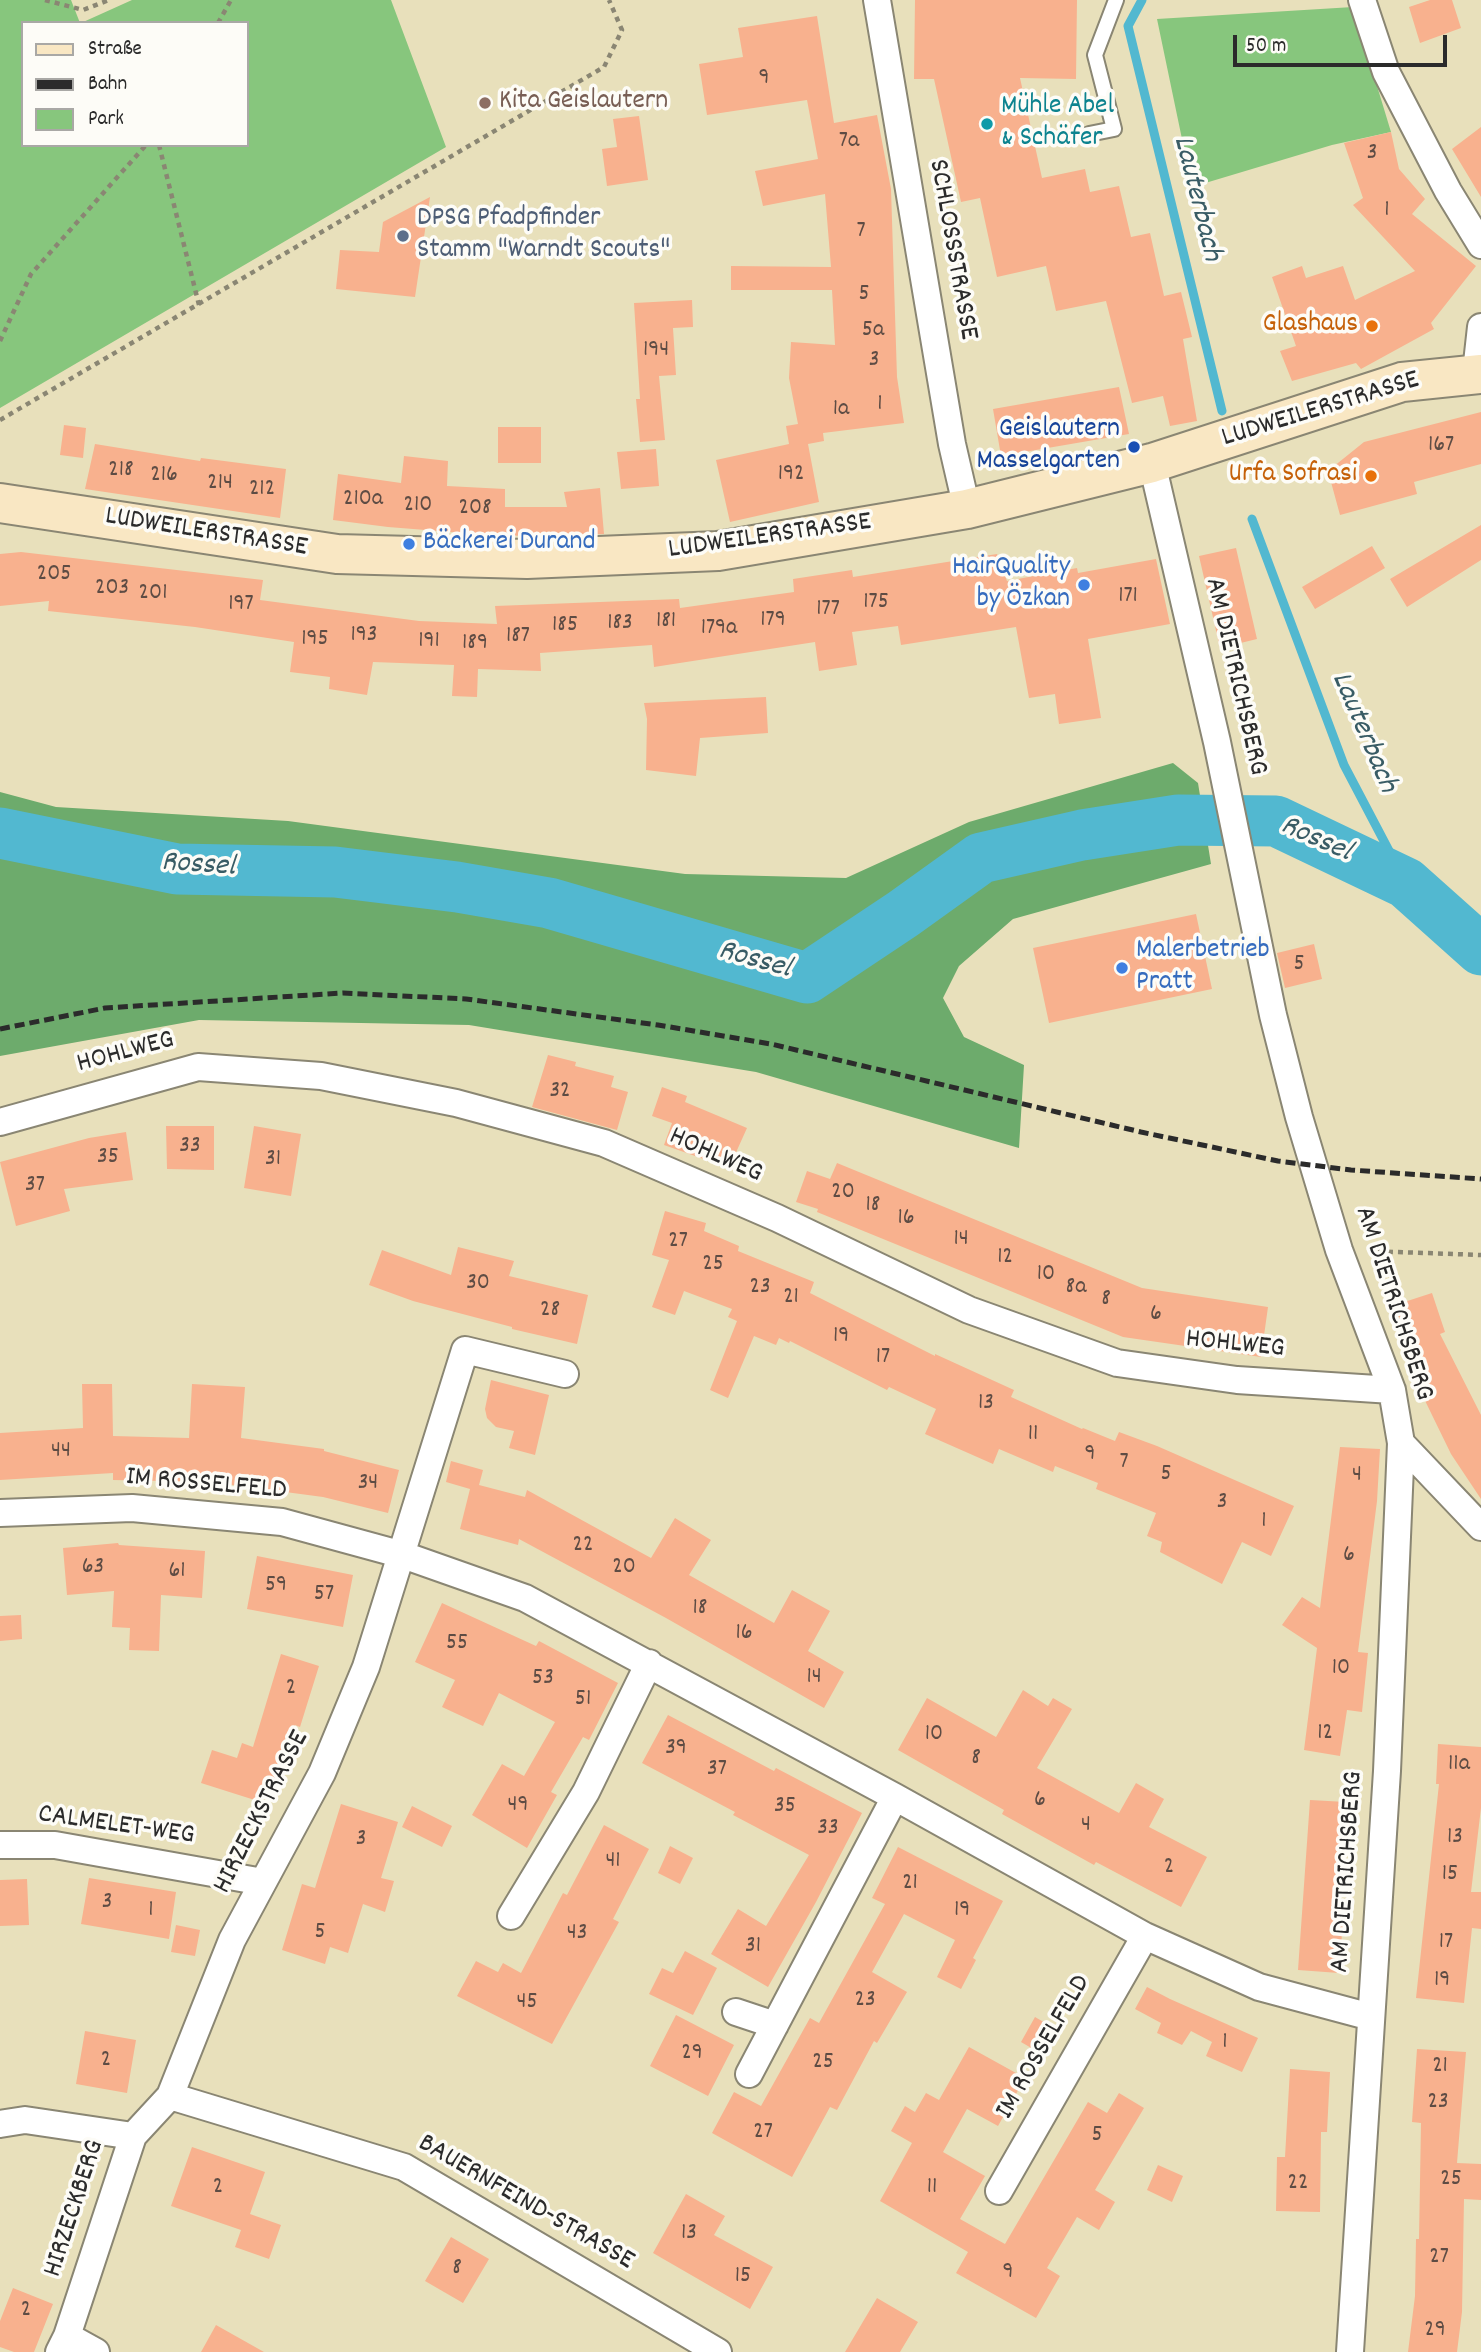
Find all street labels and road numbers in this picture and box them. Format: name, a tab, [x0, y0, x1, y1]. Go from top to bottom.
street label: SCHLOSSSTRASSE	[919, 157, 983, 343]
street label: LUDWEILERSTRASSE	[1218, 365, 1424, 457]
street label: LUDWEILERSTRASSE	[102, 501, 310, 567]
street label: LUDWEILERSTRASSE	[666, 507, 874, 569]
street label: AM DIETRICHSBERG	[1195, 575, 1273, 779]
street label: HOHLWEG	[74, 1025, 178, 1083]
street label: HOHLWEG	[663, 1121, 767, 1193]
street label: AM DIETRICHSBERG	[1345, 1203, 1439, 1405]
street label: HOHLWEG	[1184, 1324, 1286, 1368]
street label: IM ROSSELFELD	[124, 1462, 288, 1510]
street label: HIRZECKSTRASSE	[208, 1726, 318, 1900]
street label: AM DIETRICHSBERG	[1325, 1770, 1373, 1974]
street label: CALMELET-WEG	[36, 1799, 196, 1855]
street label: IM ROSSELFELD	[990, 1970, 1100, 2126]
street label: BAUERNFEIND-STRASSE	[411, 2128, 639, 2280]
street label: HIRZECKBERG	[38, 2136, 114, 2282]

